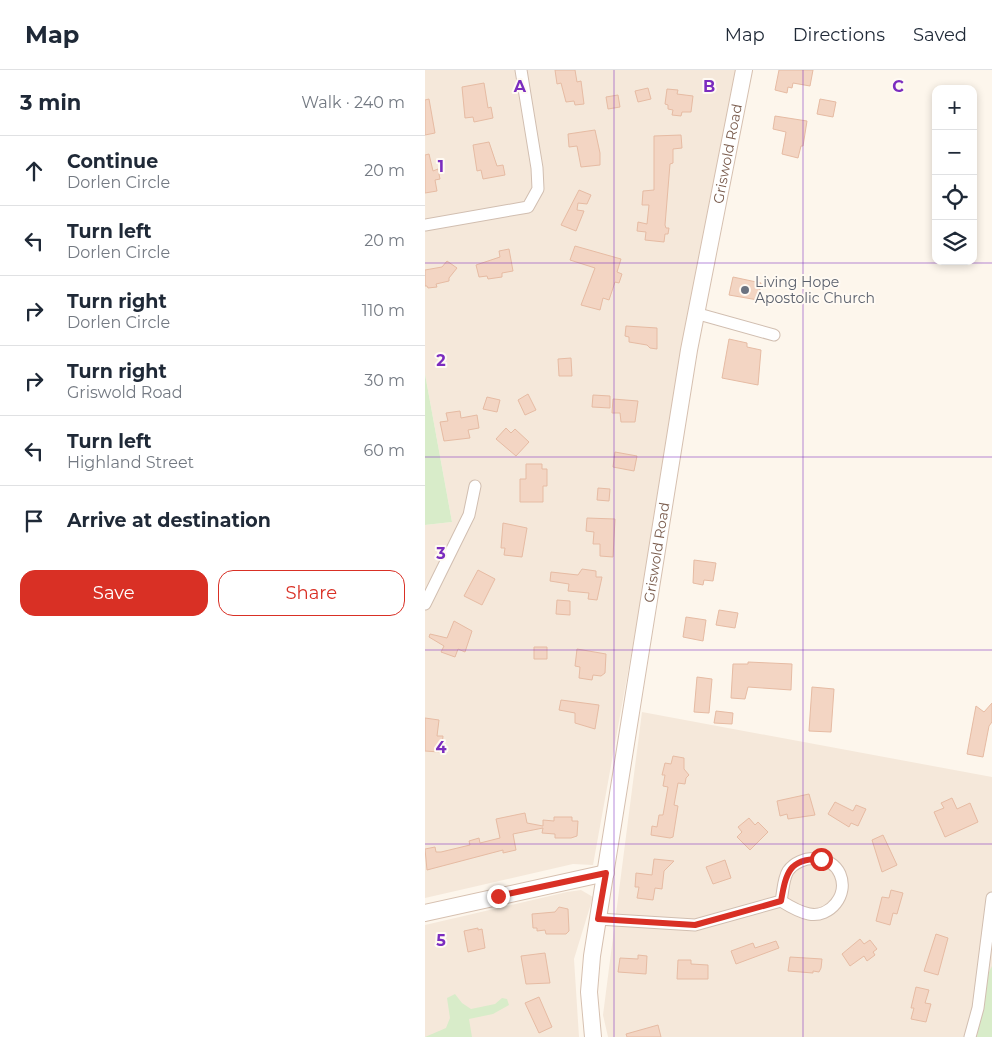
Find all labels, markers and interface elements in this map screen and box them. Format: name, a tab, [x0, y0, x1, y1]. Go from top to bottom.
text: Map	[25, 20, 79, 49]
text: Map	[725, 24, 765, 46]
text: Directions	[793, 24, 885, 46]
text: Saved	[913, 24, 967, 46]
text: A	[513, 77, 527, 96]
text: B	[703, 77, 715, 96]
text: C	[892, 77, 904, 96]
map controls	[932, 85, 977, 265]
button: +	[932, 85, 977, 130]
text: 3 min	[20, 90, 81, 115]
text: Walk · 240 m	[301, 93, 405, 112]
street label: Griswold Road	[709, 102, 746, 205]
button: −	[932, 130, 977, 175]
text: Continue	[67, 150, 158, 173]
icon: ahead	[20, 157, 48, 185]
text: 1	[438, 157, 444, 176]
text: 20 m	[364, 161, 405, 180]
text: Dorlen Circle	[67, 173, 170, 192]
button: locate	[932, 175, 977, 220]
text: Turn left	[67, 220, 152, 243]
button: layers	[932, 220, 977, 265]
icon: left	[20, 227, 48, 255]
text: 20 m	[364, 231, 405, 250]
text: Dorlen Circle	[67, 243, 170, 262]
place label: Living Hope Apostolic Church	[755, 273, 875, 307]
marker: Living Hope Apostolic Church	[739, 284, 751, 296]
text: Turn right	[67, 290, 167, 313]
icon: right	[20, 297, 48, 325]
text: 110 m	[362, 301, 405, 320]
text: Dorlen Circle	[67, 313, 170, 332]
text: 2	[436, 351, 446, 370]
text: Turn right	[67, 360, 167, 383]
icon: right	[20, 367, 48, 395]
text: 30 m	[364, 371, 405, 390]
text: Griswold Road	[67, 383, 183, 402]
text: Turn left	[67, 430, 152, 453]
icon: left	[20, 437, 48, 465]
text: 60 m	[363, 441, 405, 460]
text: Highland Street	[67, 453, 194, 472]
street label: Griswold Road	[640, 501, 673, 604]
icon: arrive	[20, 507, 48, 535]
text: Arrive at destination	[67, 509, 271, 532]
text: 3	[435, 544, 446, 563]
button: Save	[20, 570, 208, 616]
button: Share	[218, 570, 405, 616]
text: 4	[435, 738, 447, 757]
route start	[810, 848, 833, 871]
route end	[487, 885, 510, 908]
text: 5	[436, 931, 446, 950]

